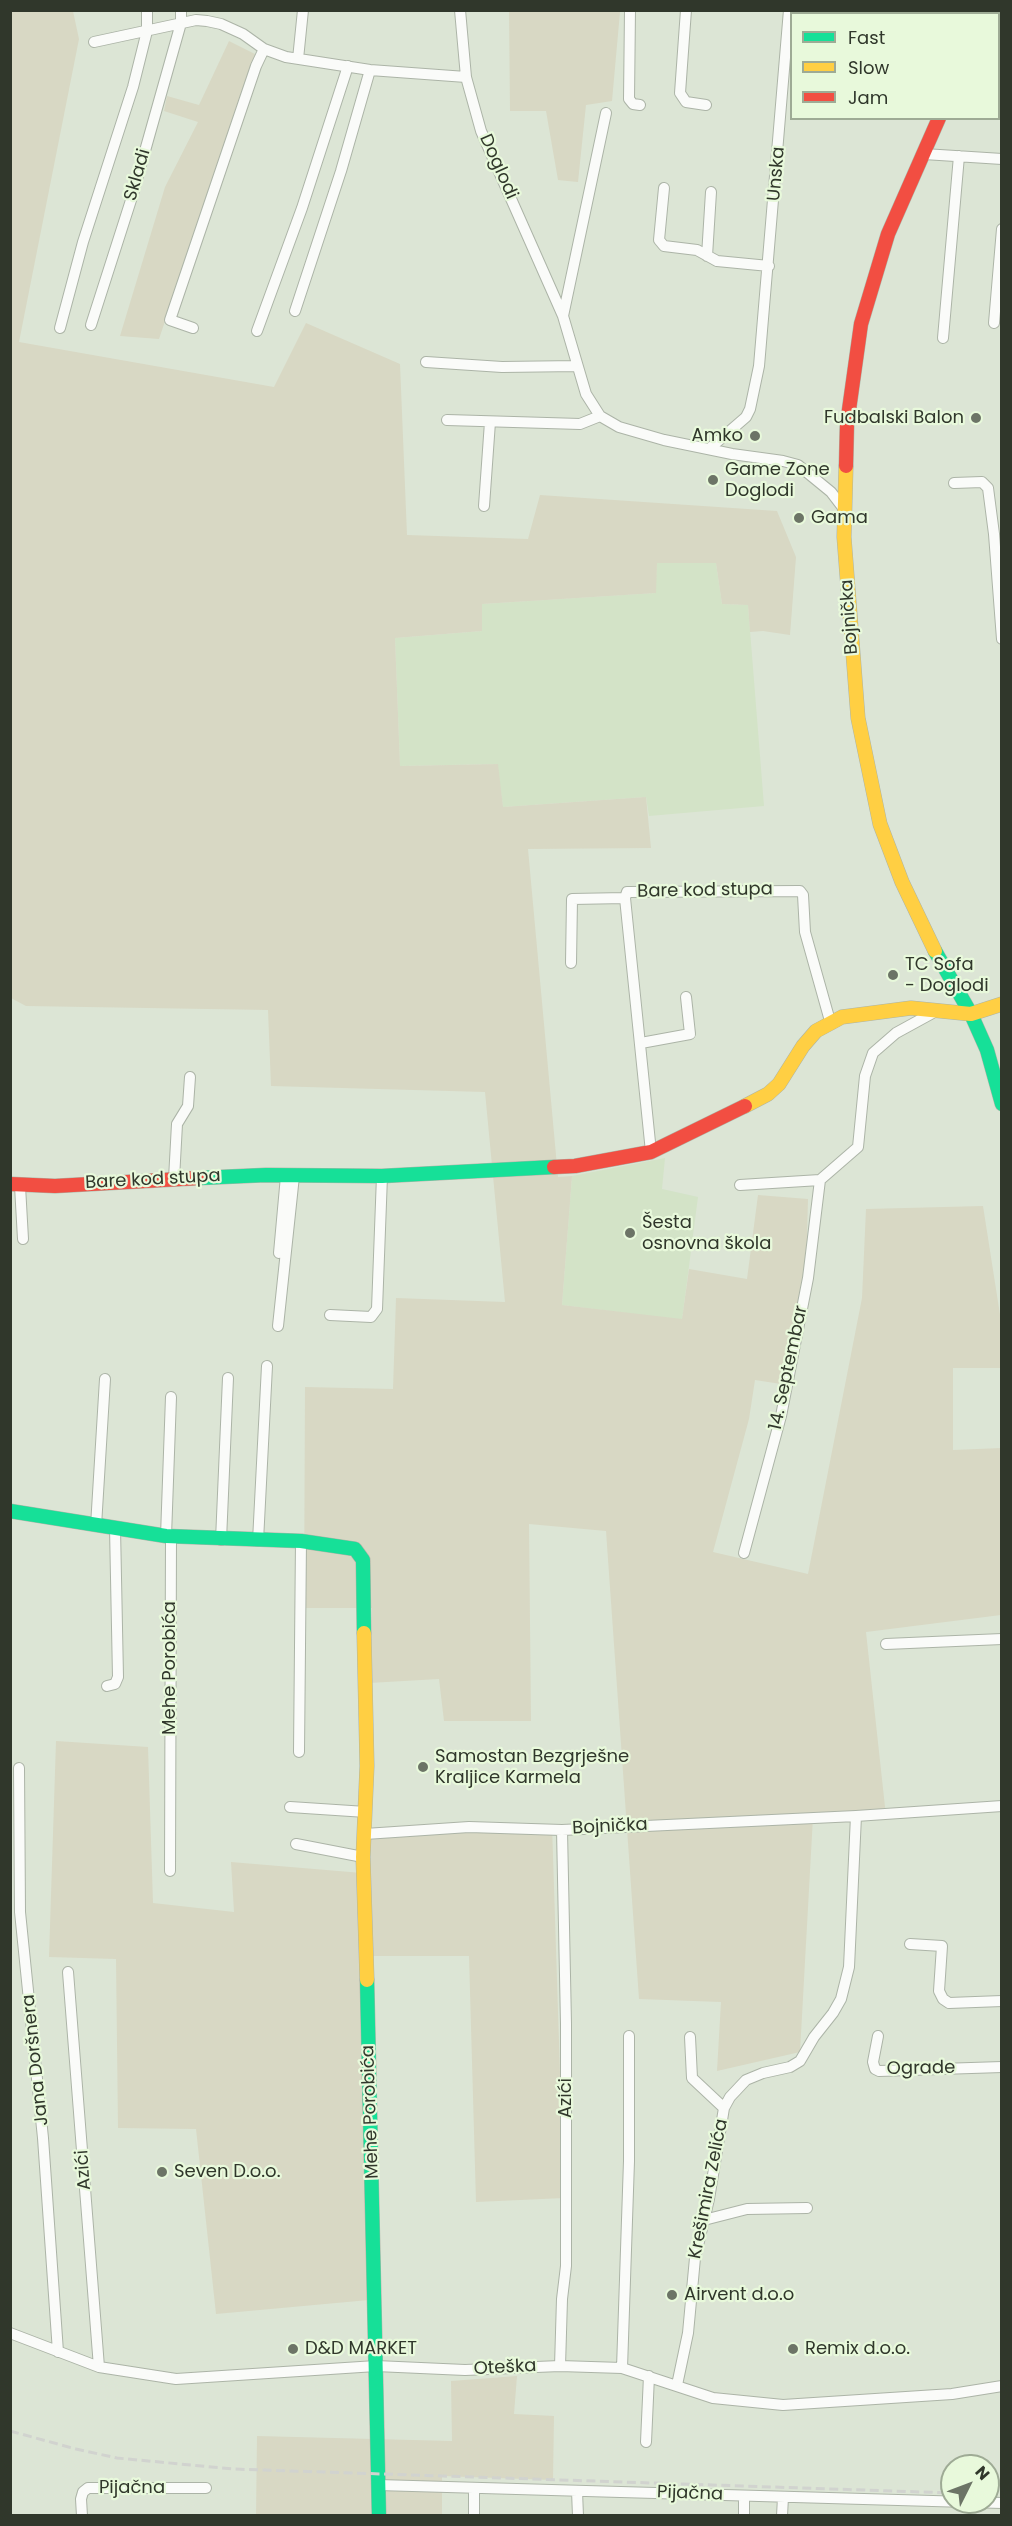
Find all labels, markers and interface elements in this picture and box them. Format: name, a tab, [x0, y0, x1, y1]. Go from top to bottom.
legend	[790, 12, 1000, 120]
text: Fast	[848, 25, 885, 50]
text: Slow	[848, 55, 889, 80]
text: Jam	[848, 85, 888, 110]
street label: Doglodi	[474, 131, 522, 203]
street label: Unska	[764, 146, 790, 202]
street label: Skladi	[120, 147, 156, 203]
place label: Fudbalski Balon	[824, 407, 964, 429]
marker: Fudbalski Balon	[969, 411, 983, 425]
place label: Amko	[692, 425, 743, 447]
marker: Amko	[748, 429, 762, 443]
place label: Game Zone Doglodi	[725, 459, 830, 502]
marker: Game Zone Doglodi	[706, 473, 720, 487]
place label: Gama	[811, 507, 868, 529]
marker: Gama	[792, 511, 806, 525]
street label: Bojnička	[837, 579, 863, 655]
street label: Bare kod stupa	[637, 879, 773, 903]
place label: TC Sofa - Doglodi	[905, 954, 989, 996]
marker: TC Sofa - Doglodi	[886, 968, 900, 982]
street label: Bare kod stupa	[85, 1166, 221, 1194]
place label: Šesta osnovna škola	[642, 1212, 771, 1254]
marker: Šesta osnovna škola	[623, 1226, 637, 1240]
street label: 14. Septembar	[765, 1304, 813, 1432]
street label: Mehe Porobića	[159, 1601, 181, 1735]
place label: Samostan Bezgrješne Kraljice Karmela	[435, 1746, 629, 1788]
marker: Samostan Bezgrješne Kraljice Karmela	[416, 1760, 430, 1774]
street label: Bojnička	[572, 1814, 648, 1840]
street label: Jana Doršnera	[18, 1993, 54, 2127]
street label: Mehe Porobića	[358, 2045, 384, 2179]
street label: Ograde	[887, 2058, 955, 2080]
street label: Azići	[555, 2078, 577, 2118]
street label: Krešimira Zelića	[685, 2117, 733, 2261]
street label: Azići	[72, 2149, 96, 2191]
place label: Seven D.o.o.	[174, 2161, 280, 2183]
marker: Seven D.o.o.	[155, 2165, 169, 2179]
place label: Airvent d.o.o	[684, 2284, 794, 2306]
marker: Airvent d.o.o	[665, 2288, 679, 2302]
place label: D&D MARKET	[305, 2338, 417, 2360]
place label: Remix d.o.o.	[805, 2338, 910, 2360]
marker: D&D MARKET	[286, 2342, 300, 2356]
marker: Remix d.o.o.	[786, 2342, 800, 2356]
street label: Oteška	[473, 2356, 537, 2380]
north arrow	[940, 2454, 1000, 2514]
text: N	[970, 2461, 995, 2485]
street label: Pijačna	[99, 2477, 165, 2499]
street label: Pijačna	[657, 2482, 723, 2506]

